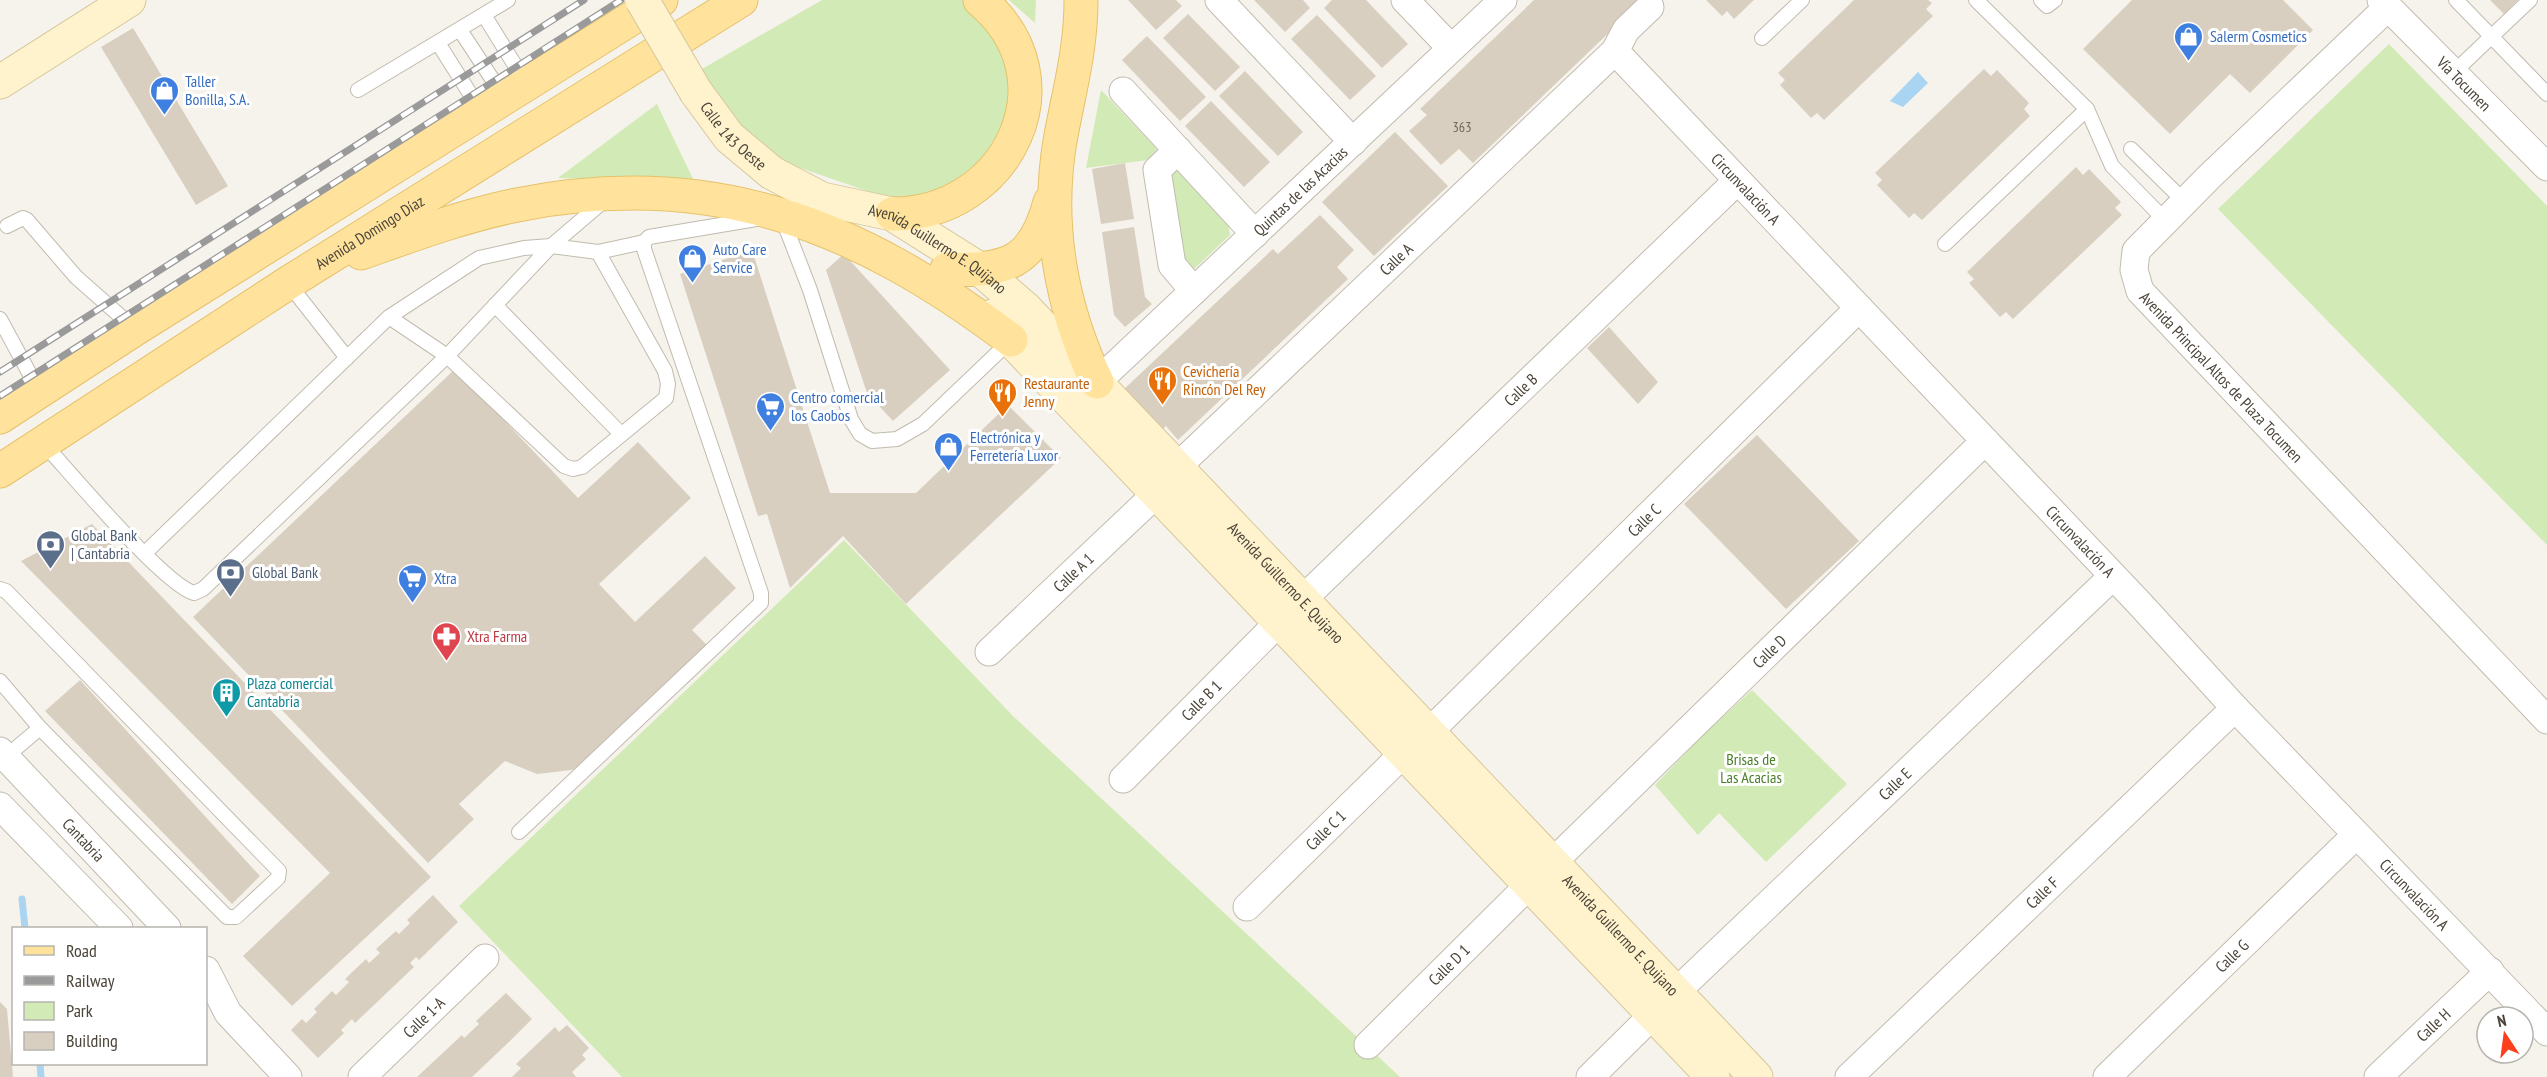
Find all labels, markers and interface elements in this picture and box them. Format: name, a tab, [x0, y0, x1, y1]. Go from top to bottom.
shop icon: Salerm Cosmetics	[2173, 20, 2205, 62]
place label: Salerm Cosmetics	[2210, 26, 2307, 46]
street label: Vía Tocumen	[2432, 52, 2496, 115]
place label: Taller Bonilla, S.A.	[185, 71, 250, 109]
shop icon: Taller Bonilla, S.A.	[148, 74, 180, 116]
street label: Calle 143 Oeste	[696, 97, 771, 174]
house number: 363	[1453, 118, 1471, 136]
street label: Quintas de las Acacias	[1249, 142, 1351, 240]
street label: Circunvalación A	[1707, 149, 1785, 229]
street label: Avenida Domingo Díaz	[311, 190, 428, 274]
street label: Avenida Guillermo E. Quijano	[867, 199, 1011, 298]
street label: Calle A	[1375, 238, 1417, 279]
place label: Auto Care Service	[713, 239, 767, 277]
shop icon: Auto Care Service	[676, 242, 708, 284]
street label: Avenida Principal Altos de Plaza Tocumen	[2136, 287, 2307, 466]
place label: Cevichería Rincón Del Rey	[1183, 361, 1265, 399]
restaurant icon: Cevichería Rincón Del Rey	[1146, 364, 1178, 406]
street label: Calle B	[1500, 369, 1541, 410]
place label: Restaurante Jenny	[1023, 373, 1090, 411]
restaurant icon: Restaurante Jenny	[987, 376, 1019, 418]
place label: Centro comercial los Caobos	[791, 387, 884, 425]
supermarket icon: Centro comercial los Caobos	[754, 390, 786, 432]
place label: Electrónica y Ferretería Luxor	[970, 427, 1059, 465]
shop icon: Electrónica y Ferretería Luxor	[933, 430, 965, 472]
street label: Calle C	[1623, 499, 1665, 541]
street label: Circunvalación A	[2042, 501, 2119, 582]
street label: Avenida Guillermo E. Quijano	[1224, 518, 1348, 647]
place label: Global Bank | Cantabria	[71, 525, 138, 563]
bank icon: Global Bank | Cantabria	[34, 528, 66, 570]
street label: Calle A 1	[1049, 548, 1098, 596]
bank icon: Global Bank	[215, 556, 247, 598]
place label: Global Bank	[252, 562, 319, 582]
supermarket icon: Xtra	[397, 562, 429, 604]
place label: Xtra	[434, 568, 457, 588]
pharmacy icon: Xtra Farma	[430, 620, 462, 662]
place label: Xtra Farma	[467, 626, 527, 646]
street label: Calle D	[1748, 630, 1790, 672]
place label: Plaza comercial Cantabria	[247, 673, 333, 711]
building icon: Plaza comercial Cantabria	[210, 676, 242, 718]
street label: Calle B 1	[1177, 676, 1226, 725]
park label: Brisas de Las Acacias	[1720, 749, 1782, 787]
street label: Calle E	[1874, 763, 1915, 804]
street label: Calle C 1	[1301, 806, 1350, 854]
street label: Cantabria	[58, 814, 109, 866]
street label: Circunvalación A	[2376, 854, 2454, 934]
street label: Avenida Guillermo E. Quijano	[1559, 870, 1683, 1000]
street label: Calle F	[2021, 872, 2063, 913]
legend	[12, 927, 207, 1065]
street label: Calle G	[2211, 935, 2253, 976]
text: Road	[66, 939, 97, 962]
street label: Calle D 1	[1424, 940, 1474, 989]
text: Railway	[66, 969, 115, 992]
street label: Calle 1-A	[399, 992, 449, 1042]
text: Park	[66, 999, 93, 1022]
street label: Calle H	[2412, 1004, 2454, 1046]
north arrow	[2475, 1005, 2535, 1065]
text: N	[2495, 1010, 2508, 1031]
text: Building	[66, 1029, 118, 1052]

